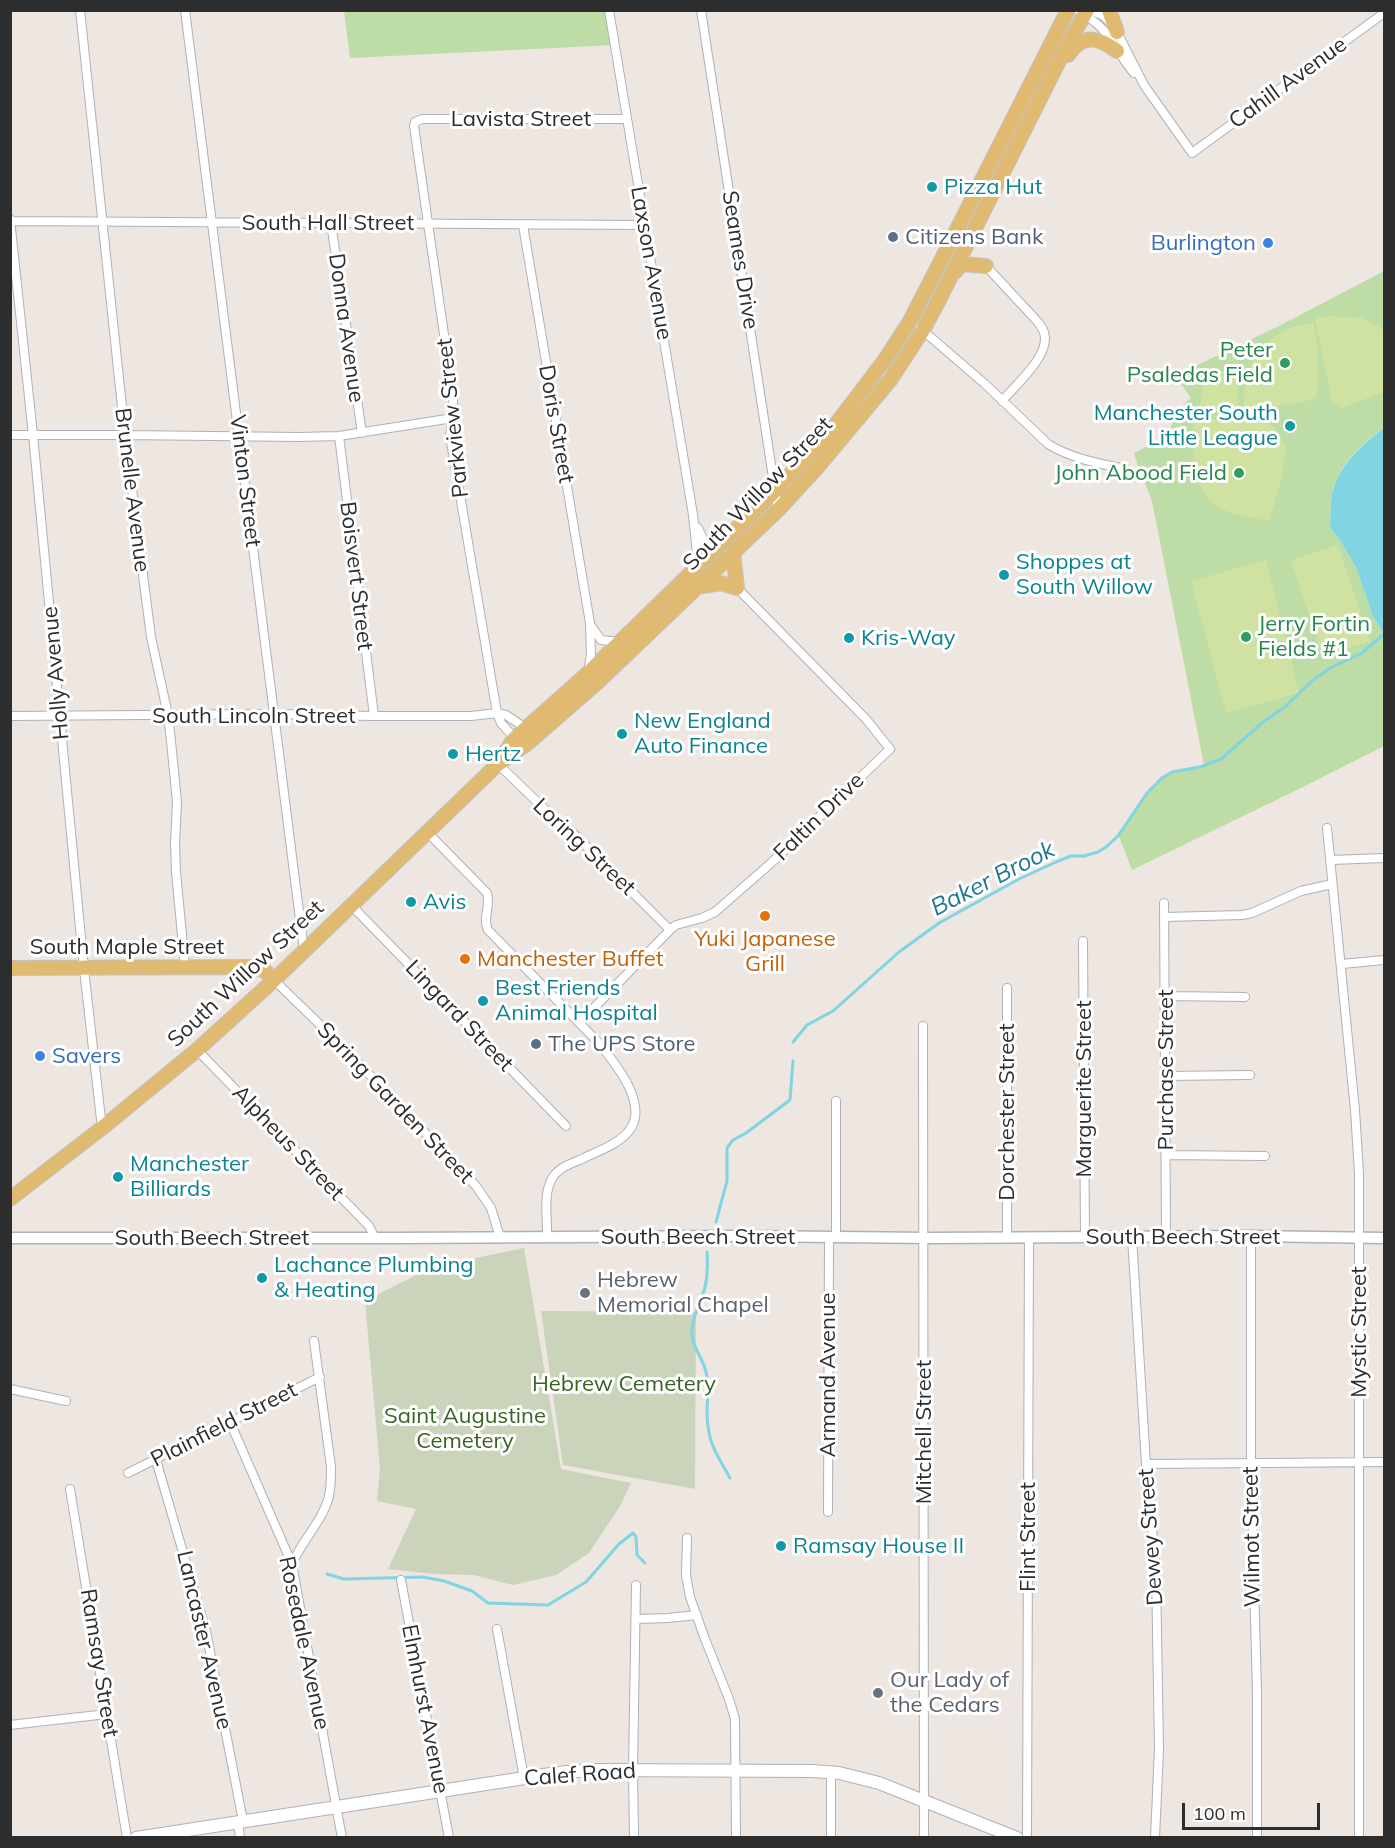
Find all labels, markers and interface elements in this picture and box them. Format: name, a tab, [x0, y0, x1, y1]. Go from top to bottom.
street label: Cahill Avenue	[1224, 32, 1352, 134]
street label: Lavista Street	[451, 106, 591, 132]
place label: Pizza Hut	[944, 174, 1042, 200]
marker: Pizza Hut	[925, 180, 939, 194]
street label: Laxson Avenue	[624, 184, 678, 342]
street label: Seames Drive	[716, 189, 764, 331]
street label: South Hall Street	[242, 210, 414, 236]
place label: Citizens Bank	[905, 224, 1043, 250]
marker: Citizens Bank	[886, 230, 900, 244]
place label: Burlington	[1151, 230, 1256, 256]
marker: Burlington	[1261, 236, 1275, 250]
street label: Donna Avenue	[322, 252, 370, 404]
street label: Parkview Street	[431, 337, 475, 499]
place label: Peter Psaledas Field	[1127, 337, 1273, 388]
marker: Peter Psaledas Field	[1278, 356, 1292, 370]
street label: Doris Street	[533, 363, 579, 485]
place label: Manchester South Little League	[1094, 400, 1278, 452]
street label: Brunelle Avenue	[109, 406, 155, 574]
street label: South Willow Street	[678, 412, 838, 576]
street label: Vinton Street	[224, 413, 266, 549]
marker: Manchester South Little League	[1283, 419, 1297, 433]
place label: John Abood Field	[1054, 460, 1227, 486]
marker: John Abood Field	[1232, 466, 1246, 480]
street label: Boisvert Street	[334, 500, 378, 652]
place label: Shoppes at South Willow	[1016, 549, 1153, 600]
marker: Shoppes at South Willow	[997, 568, 1011, 582]
street label: Holly Avenue	[37, 605, 75, 741]
place label: Jerry Fortin Fields #1	[1258, 611, 1370, 662]
place label: Kris-Way	[861, 625, 955, 651]
marker: Jerry Fortin Fields #1	[1239, 630, 1253, 644]
marker: Kris-Way	[842, 631, 856, 645]
street label: South Lincoln Street	[152, 703, 356, 729]
place label: New England Auto Finance	[634, 708, 771, 760]
marker: New England Auto Finance	[615, 727, 629, 741]
place label: Hertz	[465, 741, 522, 767]
marker: Hertz	[446, 747, 460, 761]
street label: Faltin Drive	[768, 768, 870, 866]
street label: Loring Street	[527, 793, 641, 901]
water label: Baker Brook	[926, 835, 1060, 923]
place label: Avis	[423, 889, 466, 915]
street label: South Willow Street	[163, 895, 329, 1053]
marker: Avis	[404, 895, 418, 909]
marker: Yuki Japanese Grill	[758, 909, 772, 923]
place label: Yuki Japanese Grill	[694, 926, 836, 978]
street label: South Maple Street	[30, 934, 224, 960]
place label: Manchester Buffet	[477, 946, 663, 972]
marker: Manchester Buffet	[458, 952, 472, 966]
street label: Lingard Street	[399, 955, 519, 1077]
place label: Best Friends Animal Hospital	[495, 975, 658, 1026]
street label: Purchase Street	[1153, 989, 1179, 1151]
marker: Best Friends Animal Hospital	[476, 994, 490, 1008]
street label: Marguerite Street	[1071, 1000, 1097, 1178]
street label: Spring Garden Street	[311, 1017, 479, 1189]
street label: Dorchester Street	[994, 1023, 1020, 1201]
place label: The UPS Store	[548, 1031, 695, 1057]
marker: The UPS Store	[529, 1037, 543, 1051]
place label: Savers	[52, 1043, 121, 1069]
marker: Savers	[33, 1049, 47, 1063]
street label: Alpheus Street	[227, 1080, 349, 1206]
place label: Manchester Billiards	[130, 1151, 249, 1202]
marker: Manchester Billiards	[111, 1170, 125, 1184]
street label: South Beech Street	[601, 1224, 795, 1250]
street label: South Beech Street	[1086, 1224, 1280, 1250]
street label: South Beech Street	[115, 1225, 309, 1251]
place label: Lachance Plumbing & Heating	[274, 1252, 474, 1304]
street label: Mystic Street	[1346, 1266, 1372, 1398]
place label: Hebrew Memorial Chapel	[597, 1267, 769, 1318]
marker: Lachance Plumbing & Heating	[255, 1271, 269, 1285]
marker: Hebrew Memorial Chapel	[578, 1286, 592, 1300]
street label: Armand Avenue	[815, 1292, 841, 1458]
street label: Mitchell Street	[911, 1360, 937, 1504]
park label: Hebrew Cemetery	[532, 1371, 716, 1397]
street label: Plainfield Street	[147, 1377, 301, 1473]
park label: Saint Augustine Cemetery	[384, 1403, 546, 1454]
street label: Wilmot Street	[1238, 1466, 1266, 1608]
street label: Dewey Street	[1133, 1468, 1169, 1606]
street label: Flint Street	[1015, 1482, 1041, 1592]
place label: Ramsay House II	[793, 1533, 964, 1559]
marker: Ramsay House II	[774, 1539, 788, 1553]
street label: Lancaster Avenue	[171, 1548, 237, 1732]
street label: Rosedale Avenue	[273, 1554, 335, 1732]
street label: Ramsay Street	[74, 1587, 124, 1739]
street label: Elmhurst Avenue	[396, 1622, 454, 1796]
place label: Our Lady of the Cedars	[890, 1667, 1009, 1718]
marker: Our Lady of the Cedars	[871, 1686, 885, 1700]
street label: Calef Road	[523, 1758, 637, 1792]
scale bar	[1185, 1791, 1323, 1829]
text: 100 m	[1193, 1802, 1246, 1825]

